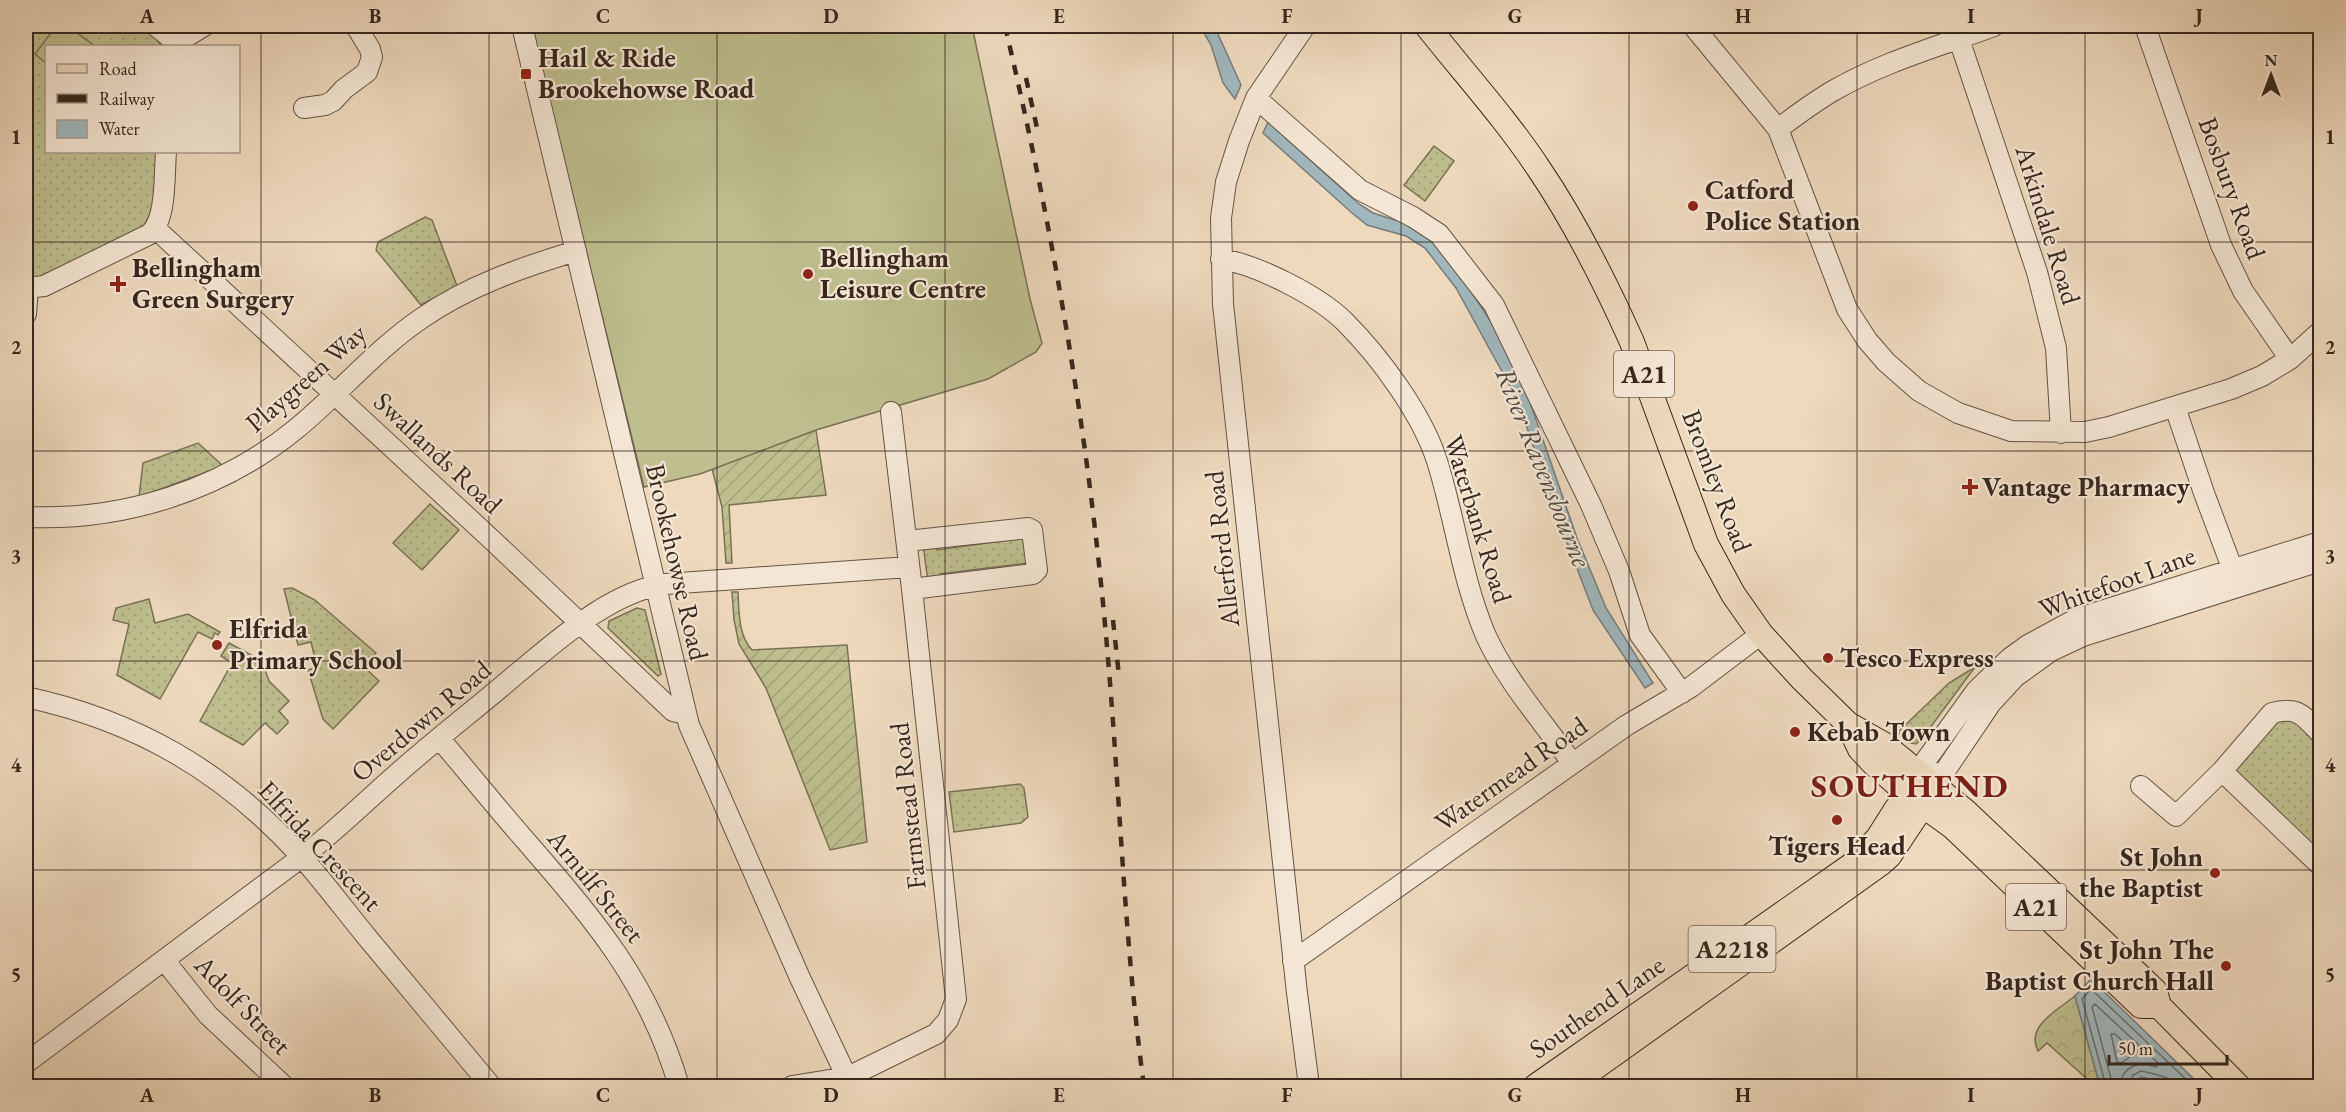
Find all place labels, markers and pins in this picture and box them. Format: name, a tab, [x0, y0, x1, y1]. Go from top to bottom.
place label: Hail & Ride Brookehowse Road	[538, 40, 755, 106]
marker: Hail & Ride Brookehowse Road	[519, 67, 533, 81]
place label: Catford Police Station	[1705, 172, 1860, 238]
marker: Catford Police Station	[1686, 199, 1700, 213]
place label: Bellingham Leisure Centre	[820, 240, 986, 306]
place label: Bellingham Green Surgery	[132, 250, 295, 316]
marker: Bellingham Leisure Centre	[801, 267, 815, 281]
marker: Bellingham Green Surgery	[109, 275, 127, 293]
place label: Vantage Pharmacy	[1982, 469, 2191, 504]
marker: Vantage Pharmacy	[1963, 480, 1977, 494]
place label: Elfrida Primary School	[229, 611, 403, 677]
marker: Elfrida Primary School	[210, 638, 224, 652]
place label: Tesco Express	[1840, 640, 1994, 675]
marker: Tesco Express	[1821, 651, 1835, 665]
place label: Kebab Town	[1807, 714, 1950, 749]
marker: Kebab Town	[1788, 725, 1802, 739]
marker: Tigers Head	[1830, 813, 1844, 827]
place label: Tigers Head	[1768, 828, 1906, 863]
place label: St John the Baptist	[2079, 839, 2203, 905]
marker: St John the Baptist	[2208, 866, 2222, 880]
place label: St John The Baptist Church Hall	[1985, 932, 2214, 998]
marker: St John The Baptist Church Hall	[2219, 959, 2233, 973]

